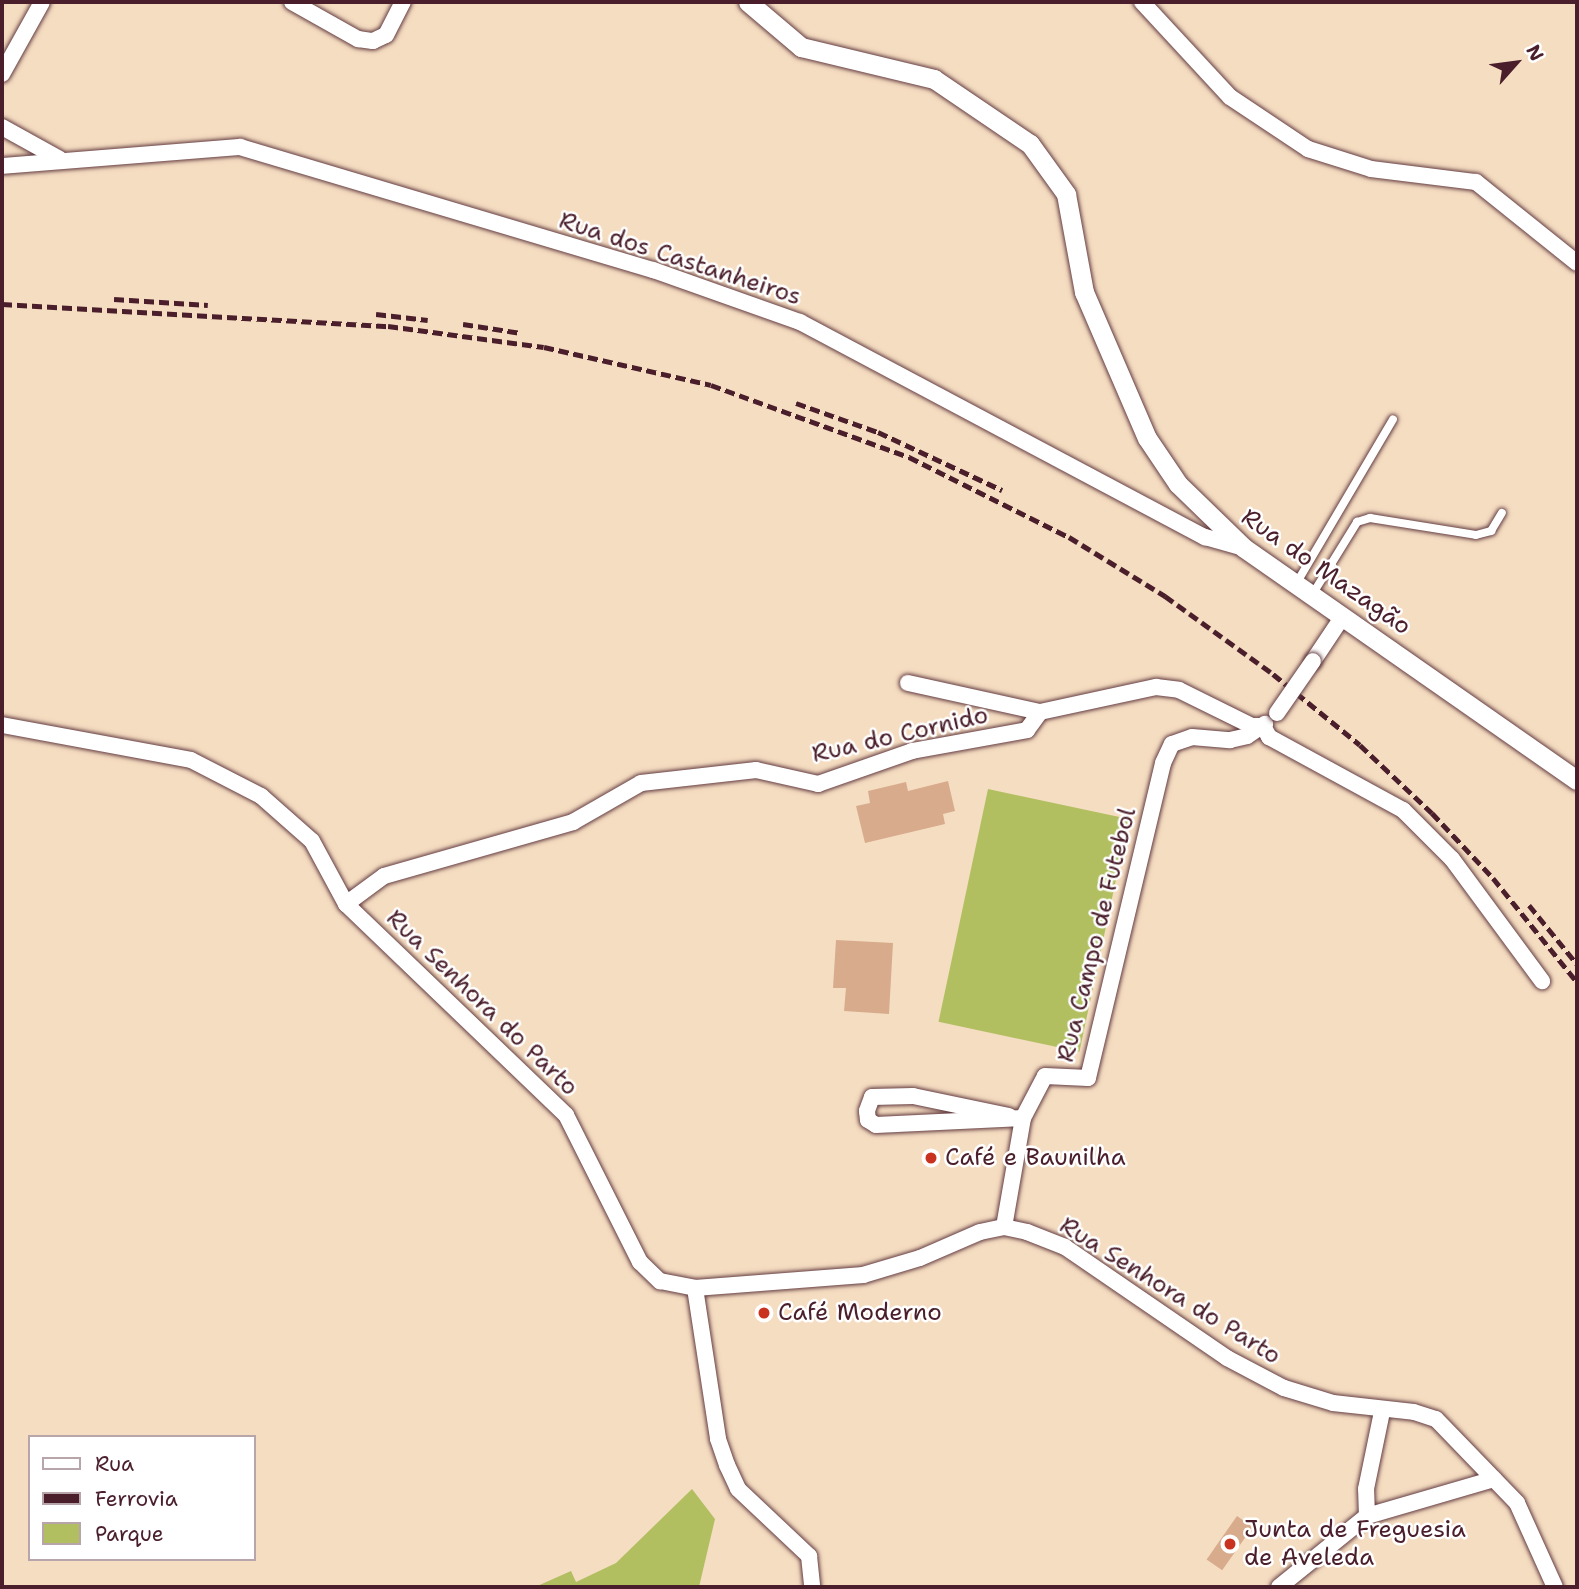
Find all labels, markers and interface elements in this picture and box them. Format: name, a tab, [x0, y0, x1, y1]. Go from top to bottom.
north arrow	[1481, 28, 1551, 98]
text: N	[1520, 40, 1550, 65]
street label: Rua dos Castanheiros	[555, 206, 805, 312]
street label: Rua do Mazagão	[1236, 503, 1416, 641]
street label: Rua do Cornido	[809, 701, 991, 769]
street label: Rua Campo de Futebol	[1051, 805, 1143, 1065]
street label: Rua Senhora do Parto	[380, 904, 584, 1102]
place label: Café e Baunilha	[945, 1144, 1126, 1172]
marker: Café e Baunilha	[923, 1150, 939, 1166]
street label: Rua Senhora do Parto	[1054, 1211, 1286, 1371]
place label: Café Moderno	[778, 1299, 942, 1327]
marker: Café Moderno	[756, 1305, 772, 1321]
legend	[28, 1435, 256, 1561]
text: Rua	[95, 1450, 134, 1478]
text: Ferrovia	[95, 1485, 178, 1513]
place label: Junta de Freguesia de Aveleda	[1244, 1516, 1466, 1572]
text: Parque	[95, 1520, 164, 1548]
marker: Junta de Freguesia de Aveleda	[1222, 1536, 1238, 1552]

